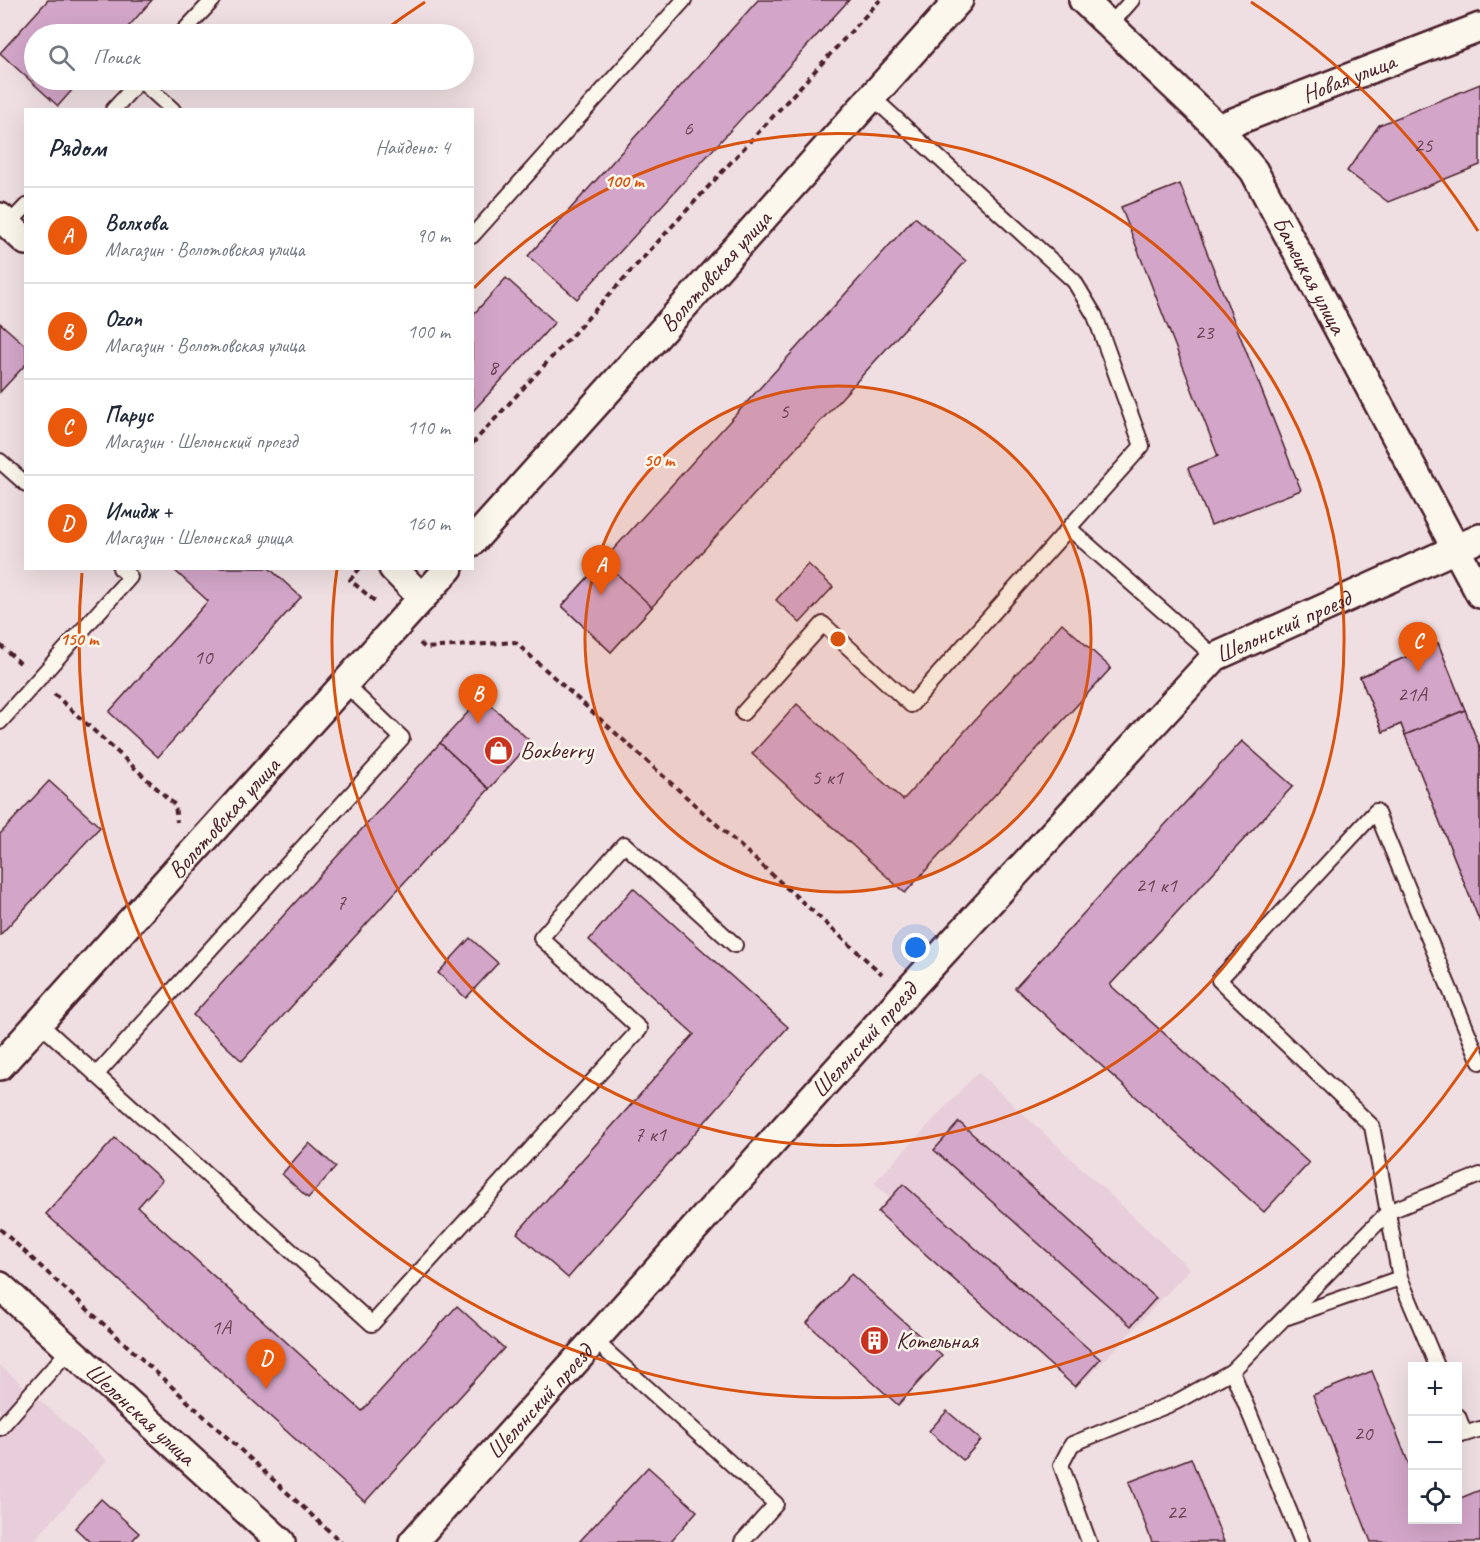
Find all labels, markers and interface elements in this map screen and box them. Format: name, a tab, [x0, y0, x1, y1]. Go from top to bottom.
search box	[24, 24, 474, 90]
icon: search	[45, 41, 78, 74]
text: Поиск	[93, 43, 139, 71]
street label: Новая улица	[1297, 45, 1402, 109]
house number: 6	[683, 115, 693, 141]
text: Рядом	[48, 131, 106, 164]
house number: 25	[1414, 132, 1434, 158]
text: Найдено: 4	[375, 135, 450, 160]
text: 100 m	[605, 170, 645, 192]
street label: Волотовская улица	[653, 203, 779, 338]
text: Волхова	[105, 209, 167, 237]
street label: Батецкая улица	[1266, 211, 1354, 341]
text: A	[62, 223, 73, 248]
text: 90 m	[416, 223, 450, 248]
text: Магазин · Волотовская улица	[105, 237, 305, 262]
text: Ozon	[105, 305, 142, 333]
text: B	[62, 319, 73, 344]
text: 100 m	[407, 319, 450, 344]
house number: 23	[1195, 319, 1215, 345]
text: Магазин · Волотовская улица	[105, 333, 305, 358]
house number: 8	[488, 354, 500, 380]
house number: 5	[779, 398, 790, 424]
text: Парус	[105, 401, 153, 429]
text: C	[63, 415, 72, 440]
text: 110 m	[407, 415, 450, 440]
text: Магазин · Шелонский проезд	[105, 429, 297, 454]
text: 50 m	[644, 449, 676, 471]
text: Имидж +	[105, 497, 172, 525]
text: D	[62, 511, 73, 536]
text: 160 m	[407, 511, 450, 536]
text: Магазин · Шелонская улица	[105, 525, 292, 550]
pin: A	[582, 546, 620, 595]
street label: Шелонский проезд	[1211, 582, 1358, 670]
pin: C	[1398, 622, 1438, 672]
text: 150 m	[60, 628, 100, 650]
centre of rings	[828, 629, 848, 649]
house number: 10	[194, 644, 214, 670]
pin: B	[458, 674, 498, 724]
house number: 21А	[1397, 681, 1428, 707]
shop icon: Boxberry	[483, 734, 515, 766]
place label: Boxberry	[520, 735, 595, 765]
street label: Волотовская улица	[161, 750, 287, 885]
house number: 5 к1	[811, 764, 844, 790]
house number: 21 к1	[1135, 872, 1178, 898]
house number: 7	[336, 889, 347, 915]
your location	[901, 933, 930, 962]
street label: Шелонский проезд	[804, 974, 925, 1104]
house number: 7 к1	[634, 1121, 667, 1147]
house number: 1А	[211, 1314, 232, 1340]
building icon: Котельная	[859, 1324, 891, 1356]
place label: Котельная	[896, 1325, 979, 1355]
street label: Шелонский проезд	[480, 1336, 600, 1465]
pin: D	[246, 1340, 286, 1389]
street label: Шелонская улица	[79, 1356, 203, 1473]
map controls	[1408, 1362, 1462, 1524]
button: +	[1408, 1362, 1462, 1416]
button: −	[1408, 1416, 1462, 1470]
house number: 20	[1354, 1420, 1374, 1446]
button: locate	[1408, 1470, 1462, 1524]
house number: 22	[1167, 1499, 1187, 1525]

